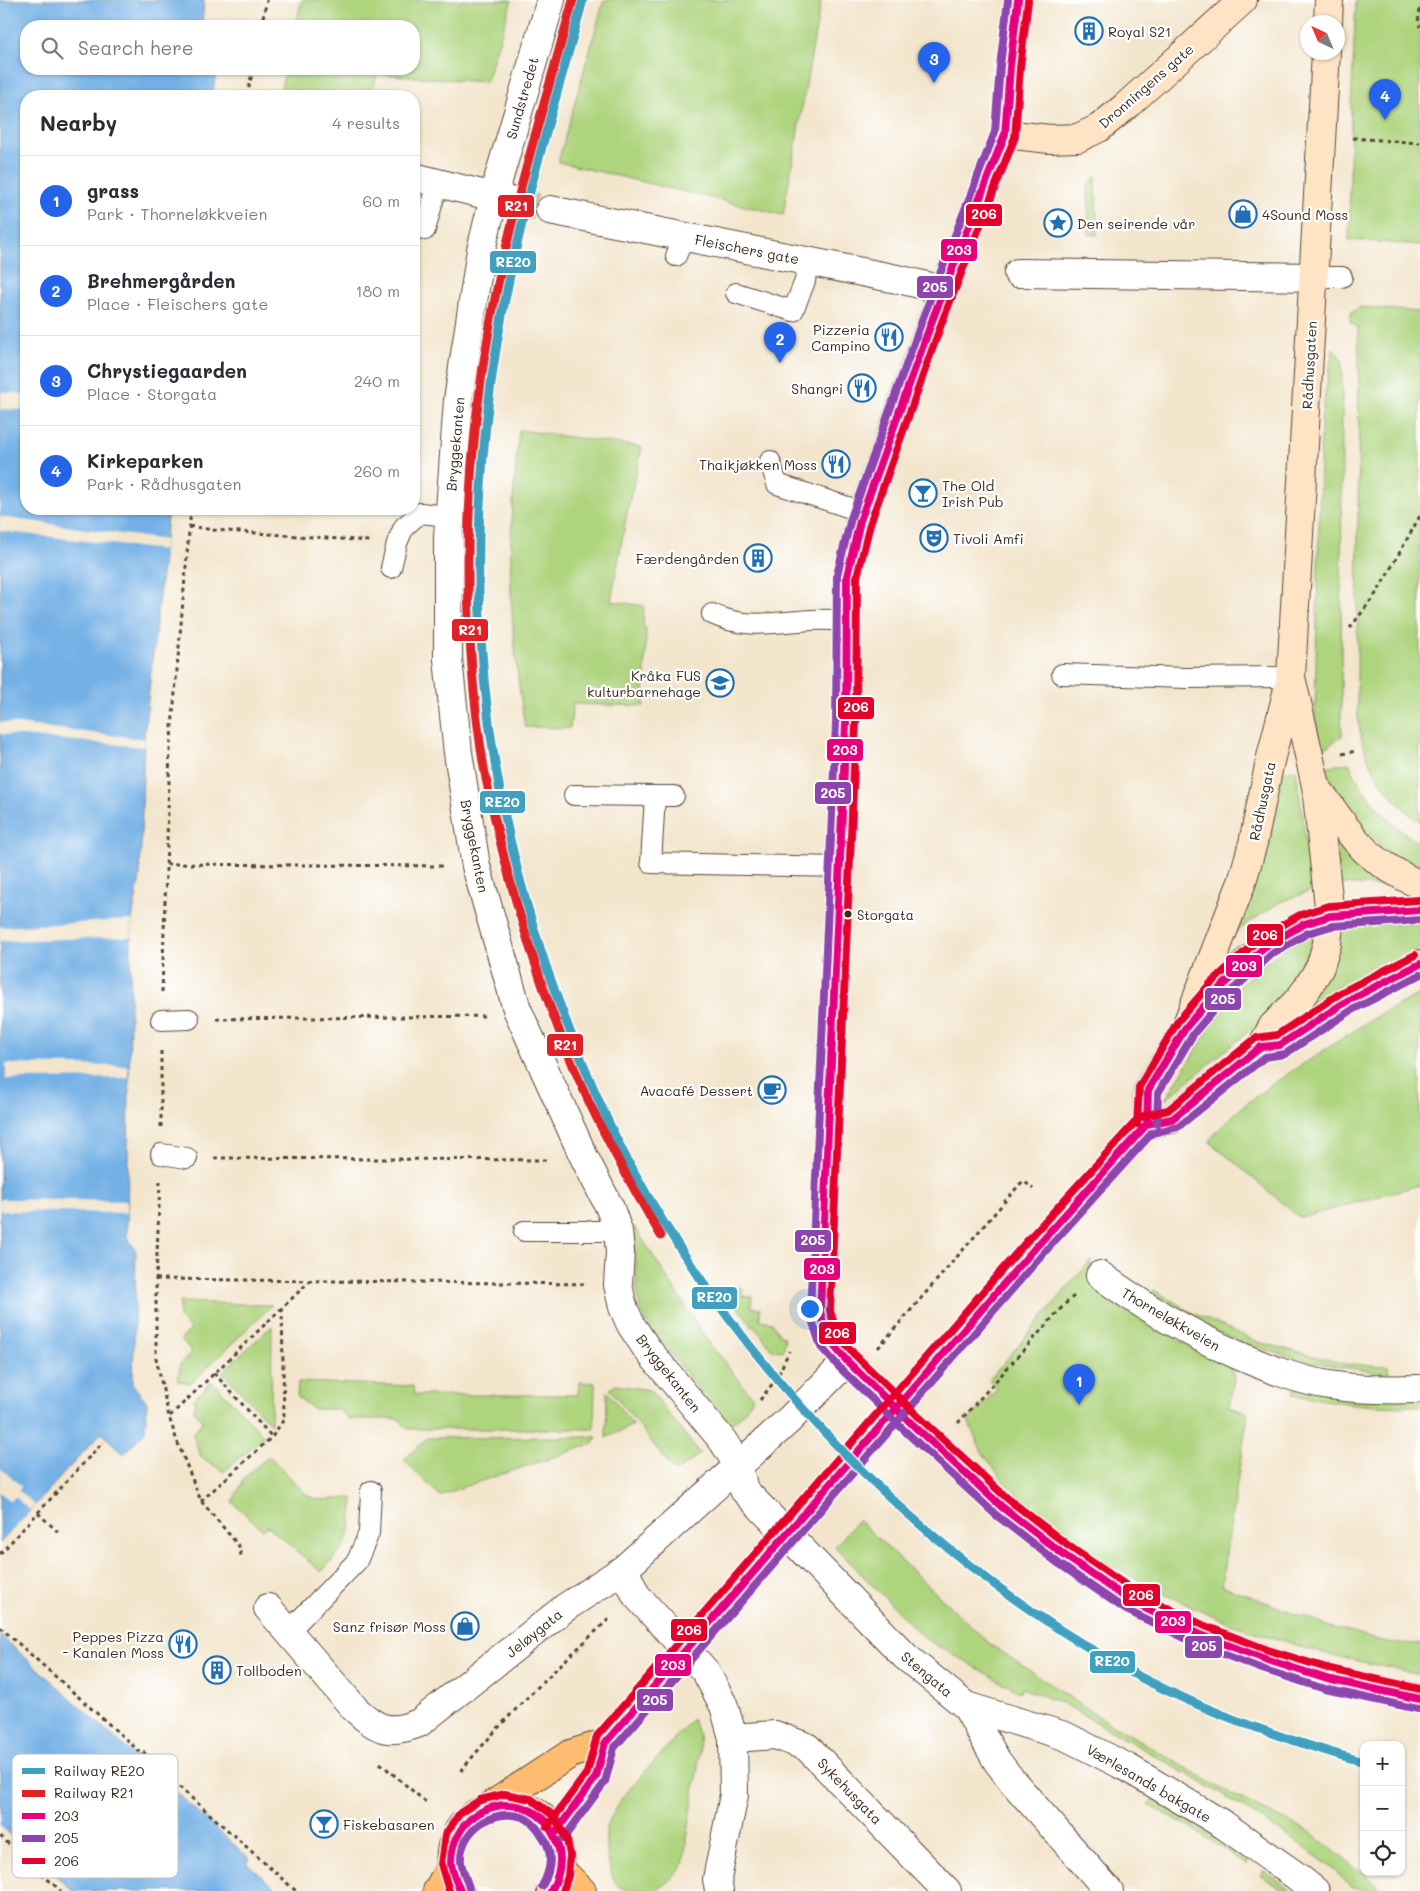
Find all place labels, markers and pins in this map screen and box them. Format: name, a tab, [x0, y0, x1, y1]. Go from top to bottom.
building icon: Royal S21	[1074, 16, 1104, 46]
place label: Royal S21	[1108, 22, 1171, 41]
pin: 3	[918, 42, 950, 83]
pin: 4	[1369, 79, 1401, 120]
shop icon: 4Sound Moss	[1228, 199, 1258, 229]
place label: 4Sound Moss	[1262, 205, 1348, 224]
place icon: Den seirende vår	[1043, 208, 1073, 238]
place label: Den seirende vår	[1077, 214, 1195, 233]
place label: Pizzeria Campino	[811, 320, 870, 355]
pin: 2	[764, 322, 796, 363]
restaurant icon: Pizzeria Campino	[874, 322, 904, 352]
restaurant icon: Shangri	[847, 373, 877, 403]
place label: Shangri	[791, 379, 843, 398]
restaurant icon: Thaikjøkken Moss	[821, 449, 851, 479]
place label: Thaikjøkken Moss	[699, 455, 817, 474]
place label: The Old Irish Pub	[942, 476, 1004, 511]
bar icon: The Old Irish Pub	[908, 478, 938, 508]
theatre icon: Tivoli Amfi	[919, 523, 949, 553]
place label: Tivoli Amfi	[953, 529, 1024, 548]
building icon: Færdengården	[743, 543, 773, 573]
place label: Færdengården	[636, 549, 739, 568]
place label: Kråka FUS kulturbarnehage	[587, 666, 701, 701]
school or university icon: Kråka FUS kulturbarnehage	[705, 668, 735, 698]
place label: Storgata	[857, 906, 914, 923]
marker: Storgata	[843, 909, 853, 919]
cafe icon: Avacafé Dessert	[757, 1075, 787, 1105]
place label: Avacafé Dessert	[640, 1081, 753, 1100]
pin: 1	[1063, 1364, 1095, 1405]
shop icon: Sanz frisør Moss	[450, 1611, 480, 1641]
place label: Sanz frisør Moss	[333, 1617, 446, 1636]
place label: Peppes Pizza - Kanalen Moss	[62, 1627, 164, 1662]
restaurant icon: Peppes Pizza - Kanalen Moss	[168, 1629, 198, 1659]
building icon: Tollboden	[202, 1655, 232, 1685]
place label: Tollboden	[236, 1661, 302, 1680]
bar icon: Fiskebasaren	[309, 1809, 339, 1839]
place label: Fiskebasaren	[343, 1815, 435, 1834]

